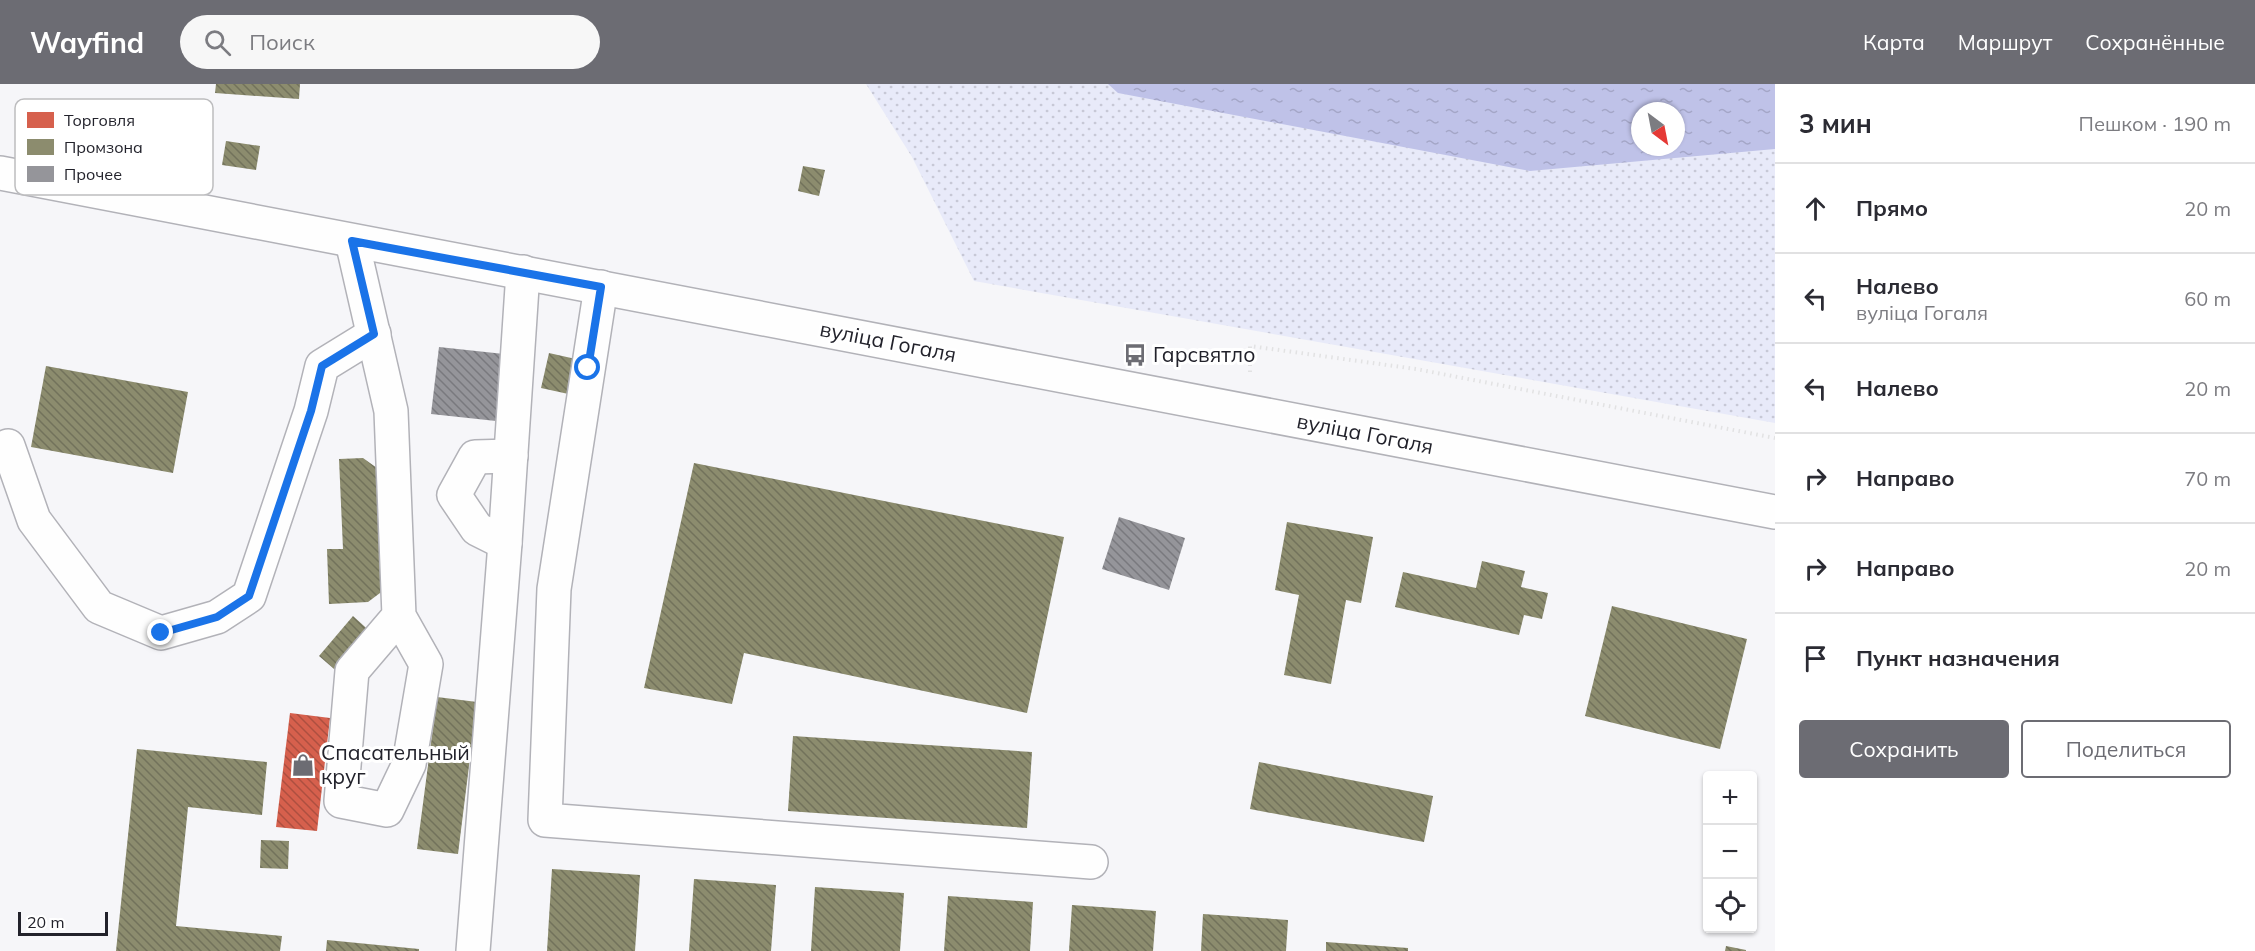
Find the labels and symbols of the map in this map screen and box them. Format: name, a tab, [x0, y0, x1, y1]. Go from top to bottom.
legend	[15, 99, 213, 195]
north arrow	[1631, 102, 1685, 156]
text: Торговля	[64, 110, 135, 130]
text: Промзона	[64, 137, 143, 157]
text: Прочее	[64, 164, 122, 184]
street label: вуліца Гогаля	[818, 315, 959, 367]
place label: Гарсвятло	[1153, 341, 1255, 367]
bus stop icon: Гарсвятло	[1122, 342, 1148, 368]
route start	[574, 354, 600, 380]
street label: вуліца Гогаля	[1295, 407, 1436, 459]
route end	[147, 619, 173, 645]
place label: Спасательный круг	[321, 739, 470, 789]
shop icon: Спасательный круг	[290, 752, 316, 778]
scale bar	[18, 909, 108, 936]

